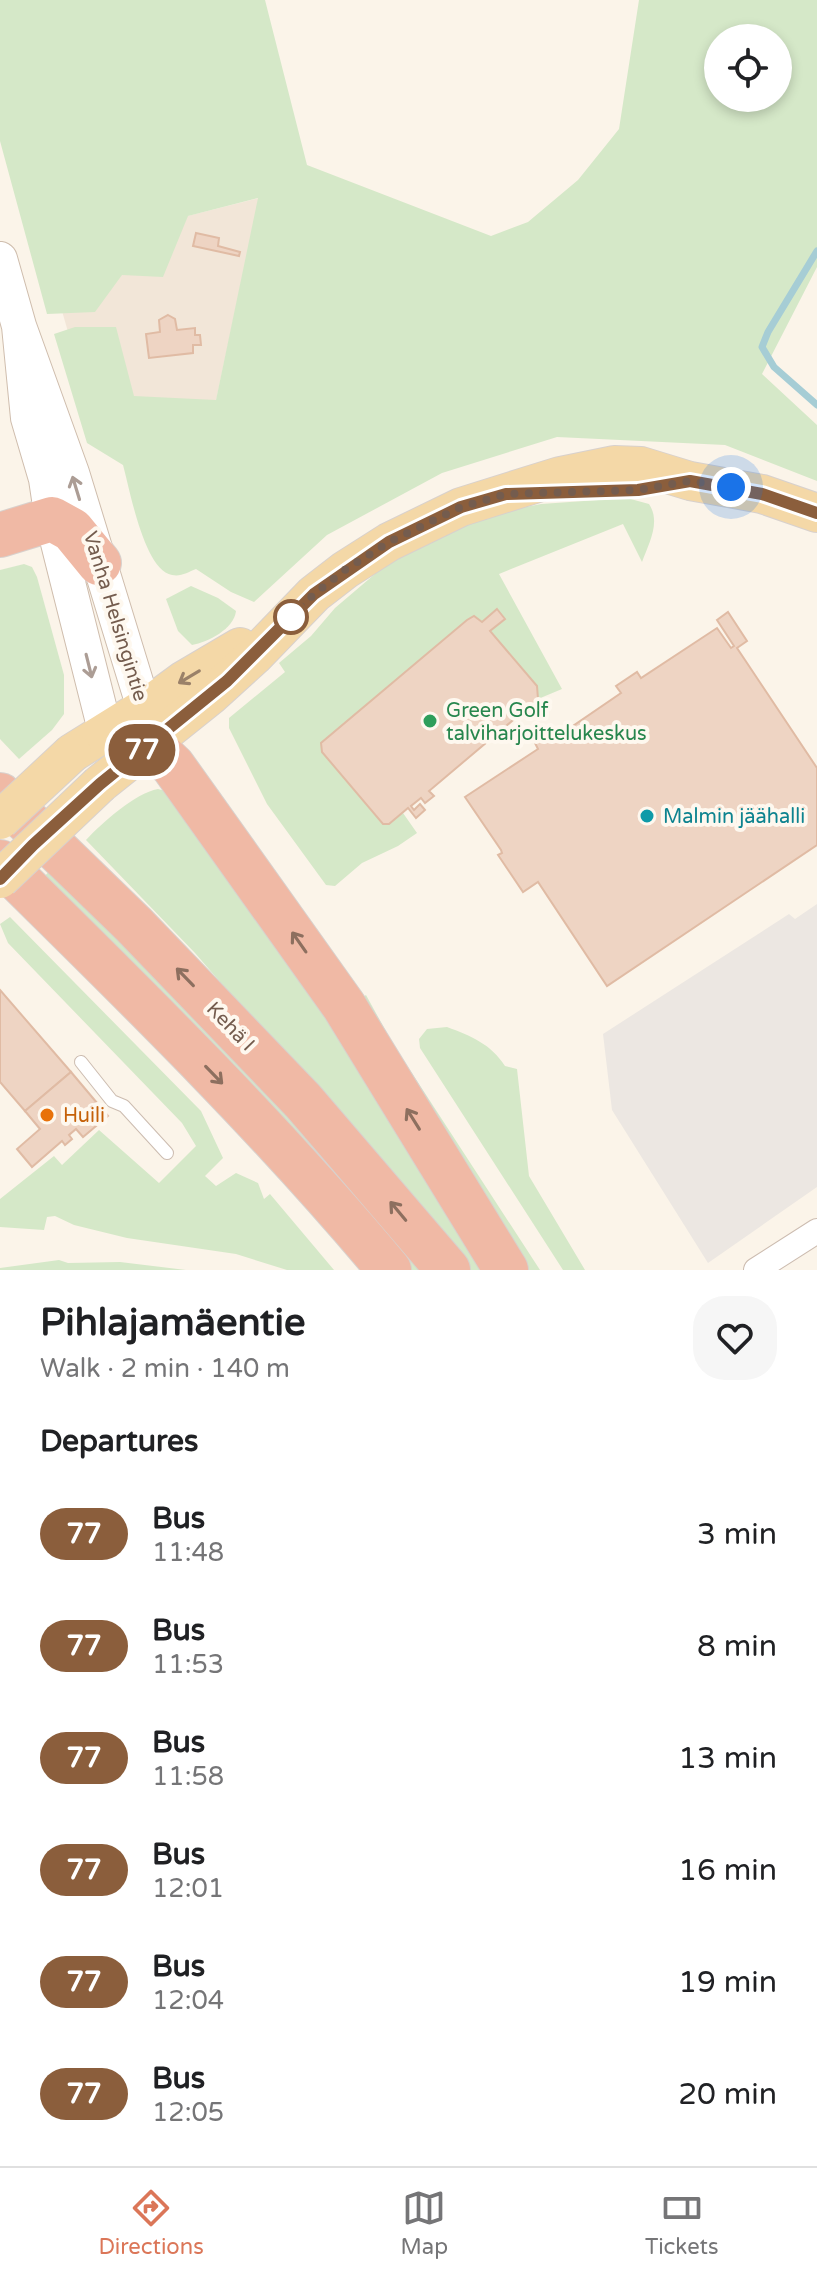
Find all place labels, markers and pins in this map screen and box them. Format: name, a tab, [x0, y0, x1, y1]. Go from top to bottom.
unlabelled marker	[274, 600, 308, 634]
place label: Green Golf talviharjoittelukeskus	[446, 699, 647, 746]
marker: Green Golf talviharjoittelukeskus	[421, 712, 439, 730]
place label: Malmin jäähalli	[663, 805, 805, 829]
marker: Malmin jäähalli	[638, 807, 656, 825]
place label: Huili	[63, 1104, 105, 1128]
marker: Huili	[38, 1106, 56, 1124]

